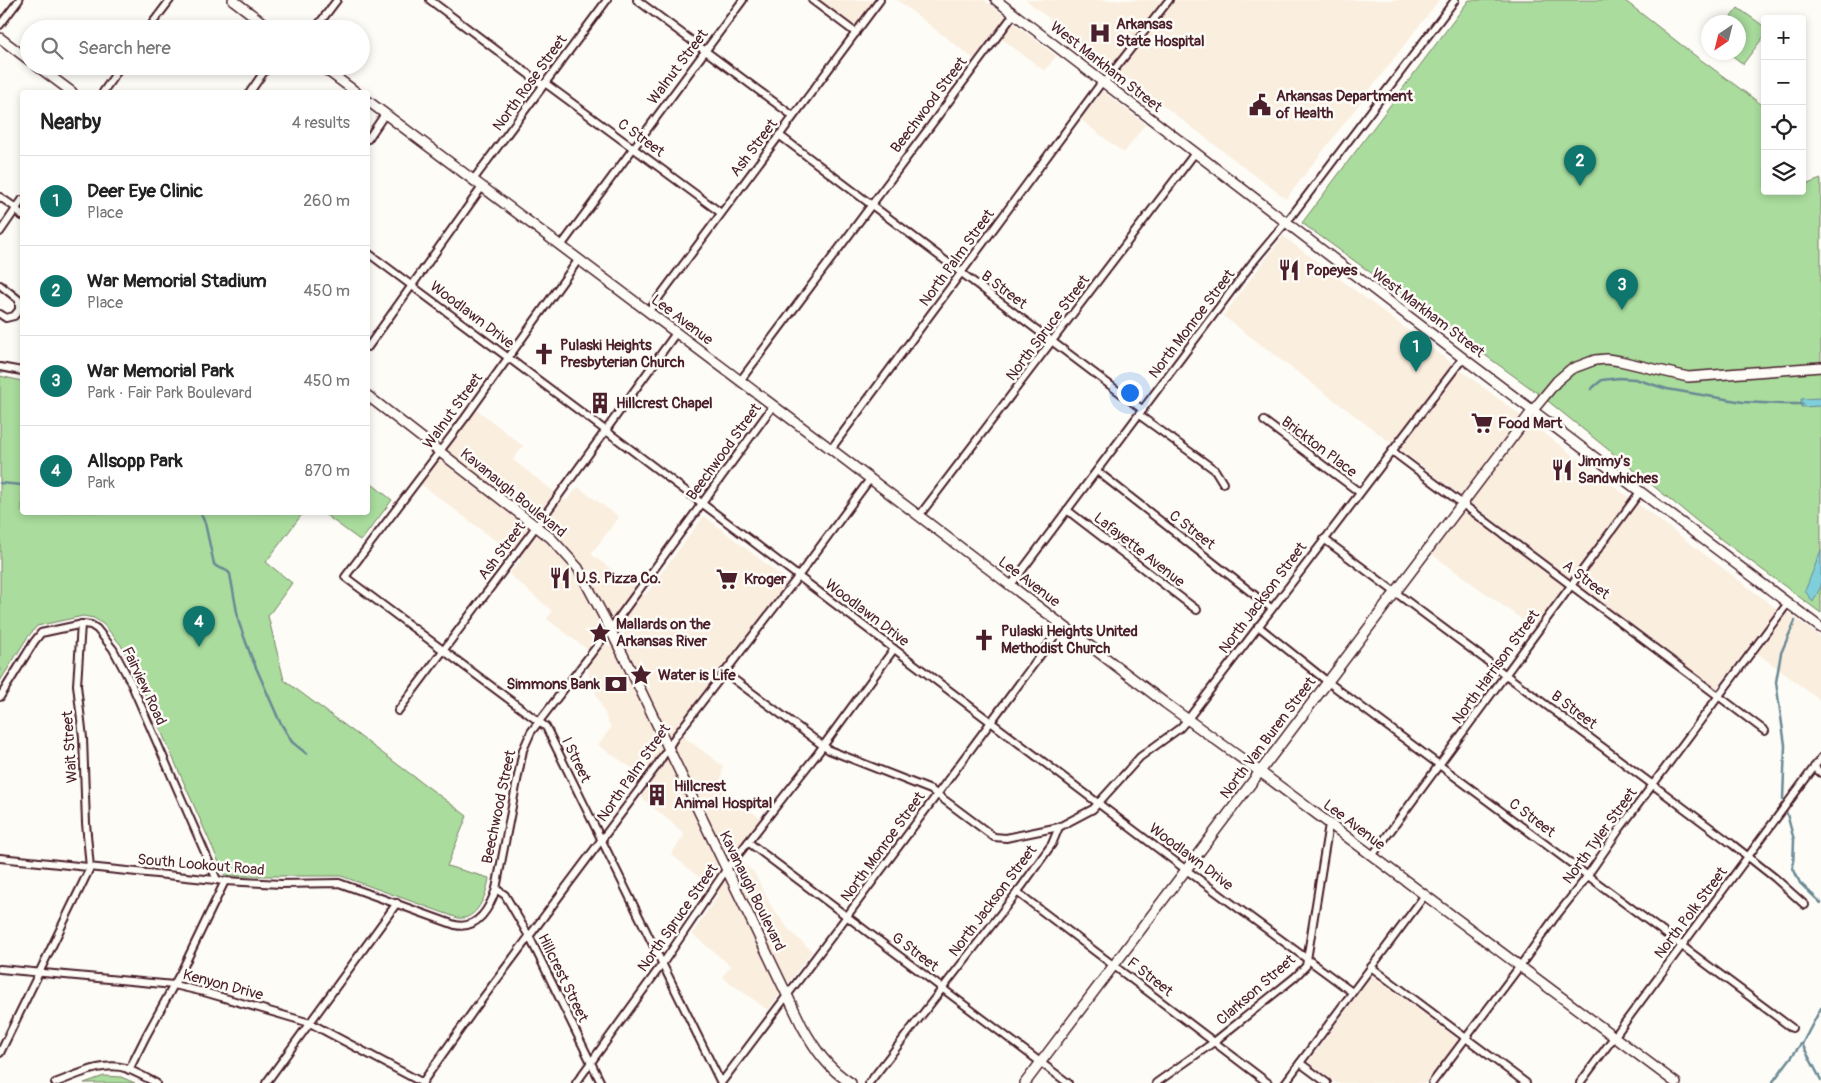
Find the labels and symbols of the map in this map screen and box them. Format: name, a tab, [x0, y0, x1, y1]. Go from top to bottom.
place label: Arkansas State Hospital	[1116, 15, 1205, 51]
north arrow	[1701, 15, 1746, 60]
street label: West Markham Street	[1046, 17, 1167, 117]
hospital icon: Arkansas State Hospital	[1087, 20, 1113, 46]
street label: Walnut Street	[644, 25, 713, 108]
street label: North Rose Street	[489, 30, 572, 135]
street label: Beechwood Street	[887, 52, 972, 157]
place label: Arkansas Department of Health	[1275, 87, 1414, 123]
public building icon: Arkansas Department of Health	[1247, 92, 1273, 118]
street label: C Street	[614, 115, 669, 162]
street label: Ash Street	[726, 115, 782, 181]
pin: 2	[1564, 145, 1596, 186]
street label: North Palm Street	[915, 205, 999, 310]
restaurant icon: Popeyes	[1276, 257, 1302, 283]
place label: Popeyes	[1306, 261, 1358, 280]
street label: West Markham Street	[1368, 264, 1489, 362]
street label: North Monroe Street	[1145, 265, 1240, 382]
street label: B Street	[977, 267, 1031, 314]
pin: 3	[1606, 269, 1638, 310]
street label: North Spruce Street	[1002, 271, 1095, 385]
street label: Woodlawn Drive	[426, 277, 518, 353]
street label: Lee Avenue	[647, 291, 717, 350]
pin: 1	[1400, 331, 1432, 372]
place label: Pulaski Heights Presbyterian Church	[560, 336, 685, 372]
church icon: Pulaski Heights Presbyterian Church	[531, 341, 557, 367]
street label: Walnut Street	[419, 368, 488, 453]
your location	[1117, 380, 1143, 406]
building icon: Hillcrest Chapel	[587, 390, 613, 416]
place label: Hillcrest Chapel	[616, 394, 713, 413]
street label: Beechwood Street	[682, 399, 766, 504]
supermarket icon: Food Mart	[1469, 410, 1495, 436]
street label: Brickton Place	[1277, 412, 1361, 482]
place label: Food Mart	[1498, 414, 1563, 433]
street label: Kavanaugh Boulevard	[456, 444, 570, 542]
place label: Jimmy's Sandwhiches	[1578, 452, 1658, 488]
restaurant icon: Jimmy's Sandwhiches	[1549, 457, 1575, 483]
street label: C Street	[1165, 506, 1220, 554]
street label: Lafayette Avenue	[1090, 509, 1189, 592]
street label: Ash Street	[474, 518, 530, 584]
street label: North Jackson Street	[1215, 538, 1312, 658]
street label: Lee Avenue	[994, 553, 1064, 612]
street label: A Street	[1559, 556, 1614, 604]
restaurant icon: U.S. Pizza Co.	[547, 565, 573, 591]
supermarket icon: Kroger	[714, 566, 740, 592]
place label: U.S. Pizza Co.	[576, 569, 661, 588]
place label: Kroger	[744, 570, 787, 589]
street label: Woodlawn Drive	[821, 575, 913, 651]
street label: North Harrison Street	[1448, 605, 1544, 728]
pin: 4	[183, 606, 215, 647]
place label: Mallards on the Arkansas River	[616, 615, 711, 651]
place icon: Mallards on the Arkansas River	[587, 620, 613, 646]
place label: Pulaski Heights United Methodist Church	[1001, 622, 1138, 658]
church icon: Pulaski Heights United Methodist Church	[971, 627, 997, 653]
street label: Fairview Road	[118, 644, 170, 728]
place icon: Water is Life	[628, 662, 654, 688]
place label: Water is Life	[658, 666, 736, 685]
bank icon: Simmons Bank	[603, 671, 629, 697]
street label: North Van Buren Street	[1216, 673, 1321, 803]
place label: Simmons Bank	[506, 675, 601, 694]
street label: B Street	[1547, 687, 1601, 734]
street label: Wait Street	[58, 709, 82, 784]
street label: North Palm Street	[593, 720, 675, 826]
street label: I Street	[557, 734, 596, 787]
street label: Beechwood Street	[478, 748, 520, 865]
place label: Hillcrest Animal Hospital	[674, 777, 772, 813]
building icon: Hillcrest Animal Hospital	[644, 782, 670, 808]
street label: North Tyler Street	[1559, 783, 1642, 888]
street label: North Monroe Street	[837, 787, 930, 906]
street label: C Street	[1505, 794, 1560, 842]
street label: Lee Avenue	[1319, 796, 1389, 855]
street label: Woodlawn Drive	[1145, 819, 1237, 895]
street label: Kavanaugh Boulevard	[715, 828, 789, 954]
street label: North Jackson Street	[945, 841, 1042, 961]
street label: South Lookout Road	[137, 850, 265, 880]
street label: North Spruce Street	[634, 860, 723, 976]
street label: North Polk Street	[1650, 863, 1732, 963]
street label: G Street	[888, 928, 943, 976]
street label: Hillcrest Street	[533, 931, 593, 1026]
street label: Clarkson Street	[1213, 950, 1300, 1029]
street label: F Street	[1123, 953, 1177, 1001]
street label: Kenyon Drive	[181, 965, 266, 1005]

